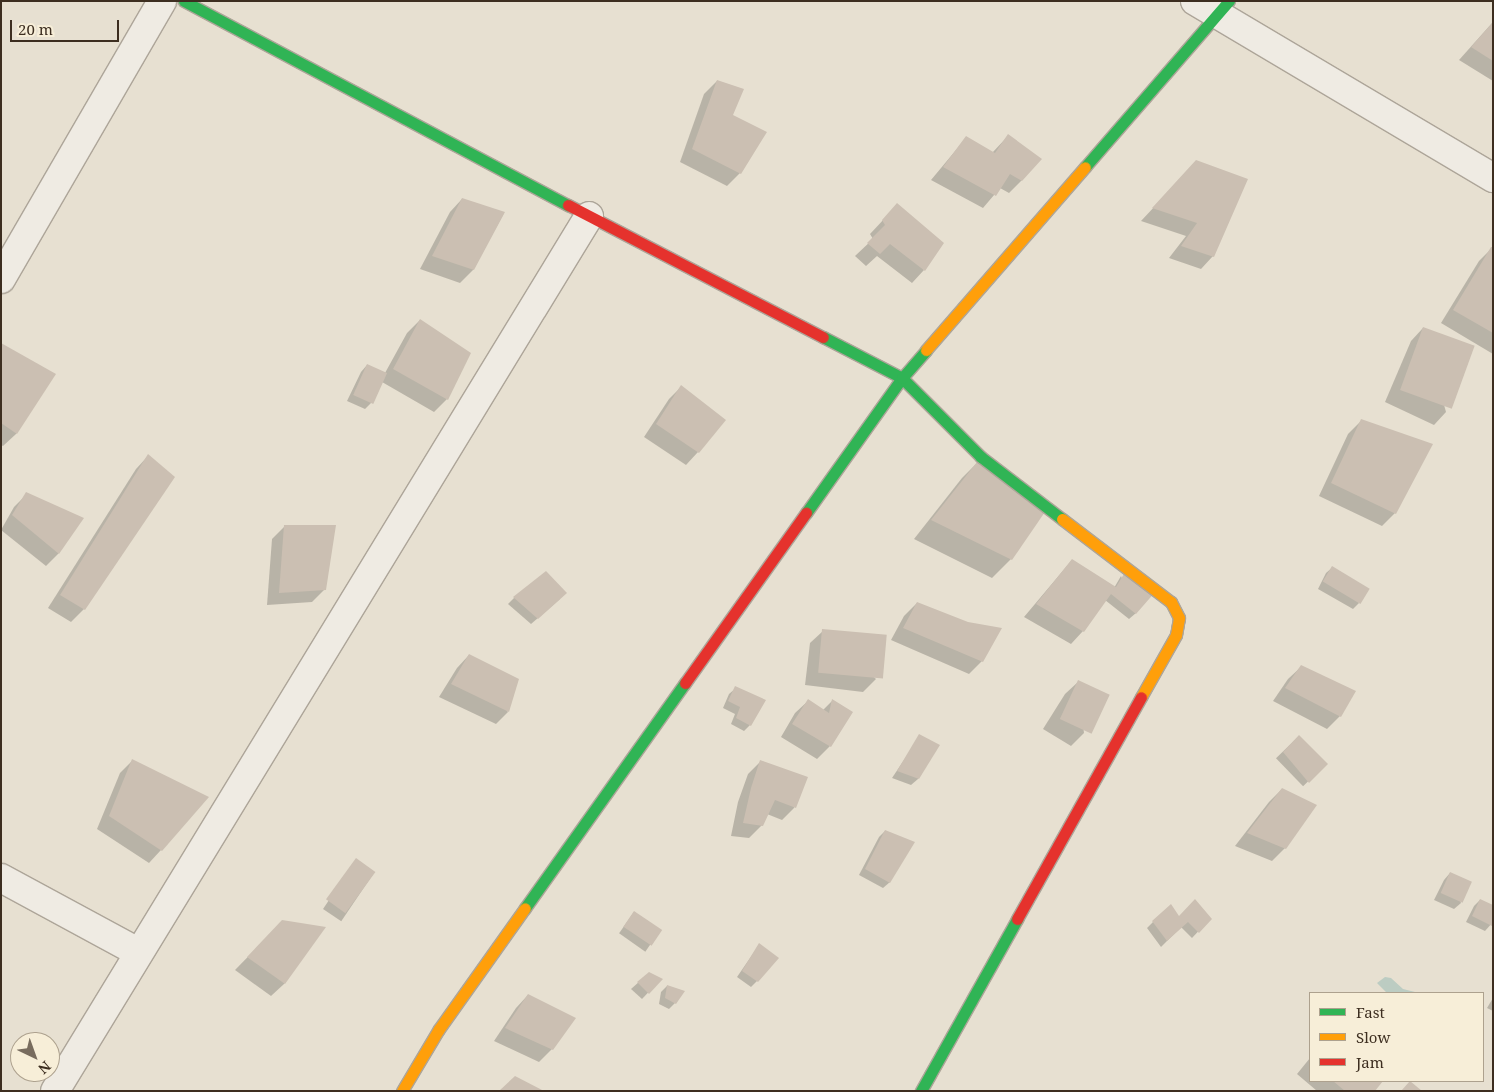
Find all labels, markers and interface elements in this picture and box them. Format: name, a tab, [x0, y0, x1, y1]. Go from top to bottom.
scale bar	[12, 10, 121, 42]
text: 20 m	[18, 19, 53, 39]
legend	[1309, 992, 1484, 1082]
text: Fast	[1356, 1002, 1385, 1022]
text: Slow	[1356, 1027, 1390, 1047]
north arrow	[10, 1032, 60, 1082]
text: Jam	[1356, 1052, 1384, 1072]
text: N	[34, 1057, 55, 1079]

